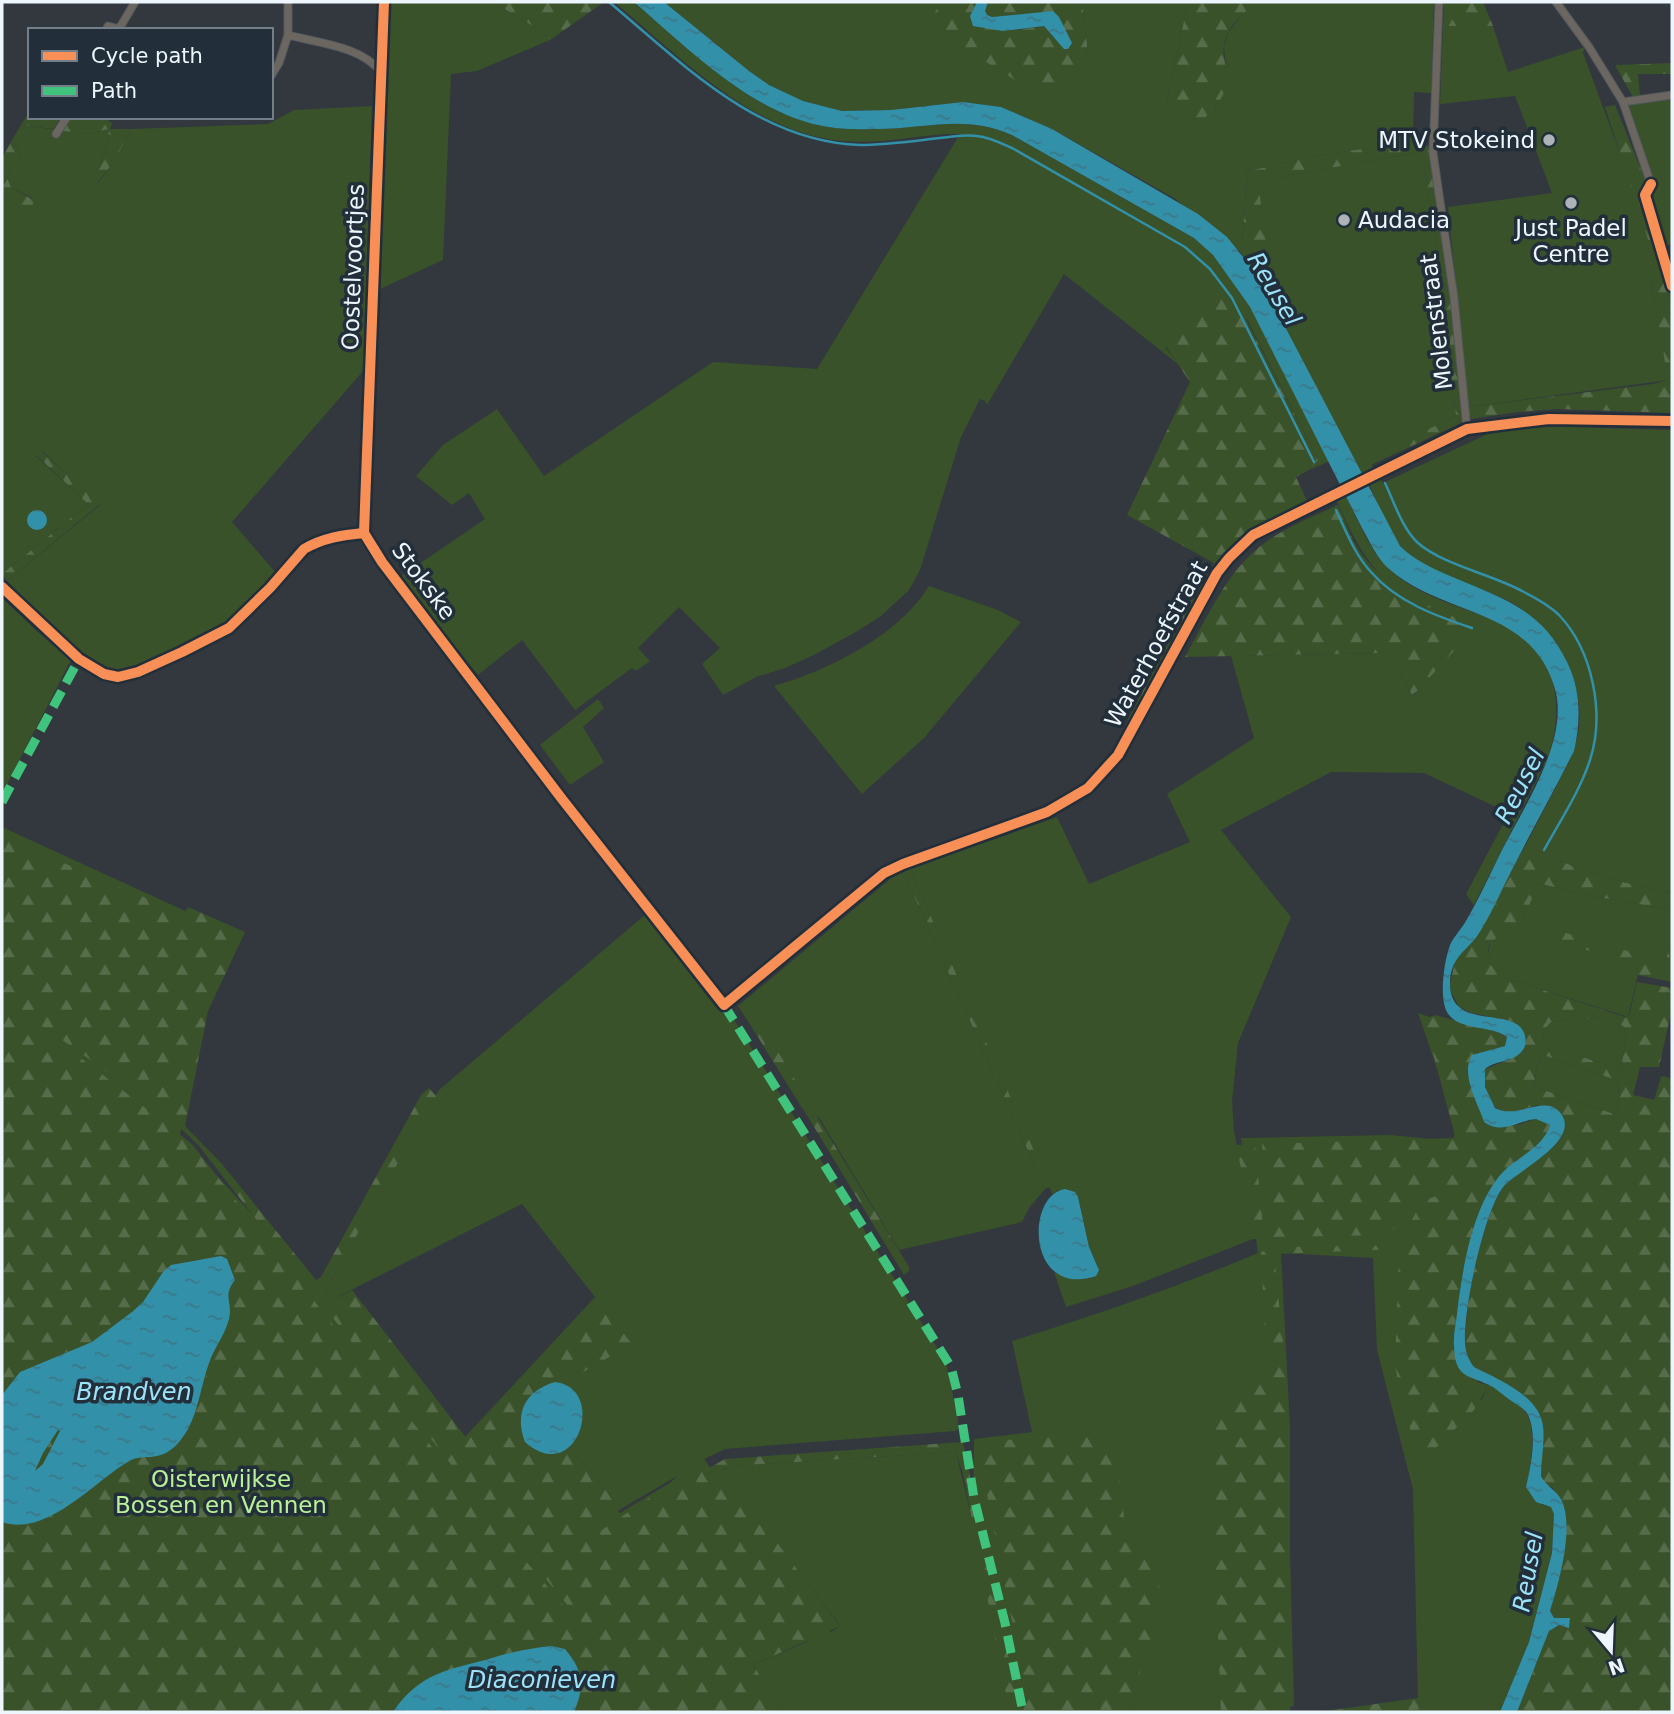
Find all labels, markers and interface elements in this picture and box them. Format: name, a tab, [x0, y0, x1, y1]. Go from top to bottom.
legend	[28, 28, 273, 119]
text: Cycle path	[91, 44, 203, 68]
text: Path	[91, 79, 137, 103]
place label: MTV Stokeind	[1378, 127, 1535, 153]
marker: MTV Stokeind	[1541, 132, 1557, 148]
street label: Oostelvoortjes	[337, 183, 369, 351]
marker: Just Padel Centre	[1563, 195, 1579, 211]
place label: Audacia	[1358, 207, 1450, 233]
marker: Audacia	[1336, 212, 1352, 228]
place label: Just Padel Centre	[1513, 215, 1627, 267]
water label: Reusel	[1241, 247, 1307, 331]
street label: Molenstraat	[1415, 253, 1457, 391]
street label: Stokske	[387, 537, 461, 625]
street label: Waterhoefstraat	[1100, 556, 1212, 732]
water label: Reusel	[1489, 743, 1551, 828]
water label: Brandven	[76, 1378, 192, 1406]
park label: Oisterwijkse Bossen en Vennen	[115, 1466, 327, 1518]
water label: Reusel	[1507, 1530, 1549, 1614]
north arrow	[1576, 1616, 1646, 1686]
text: N	[1605, 1654, 1628, 1680]
water label: Diaconieven	[468, 1666, 616, 1694]

